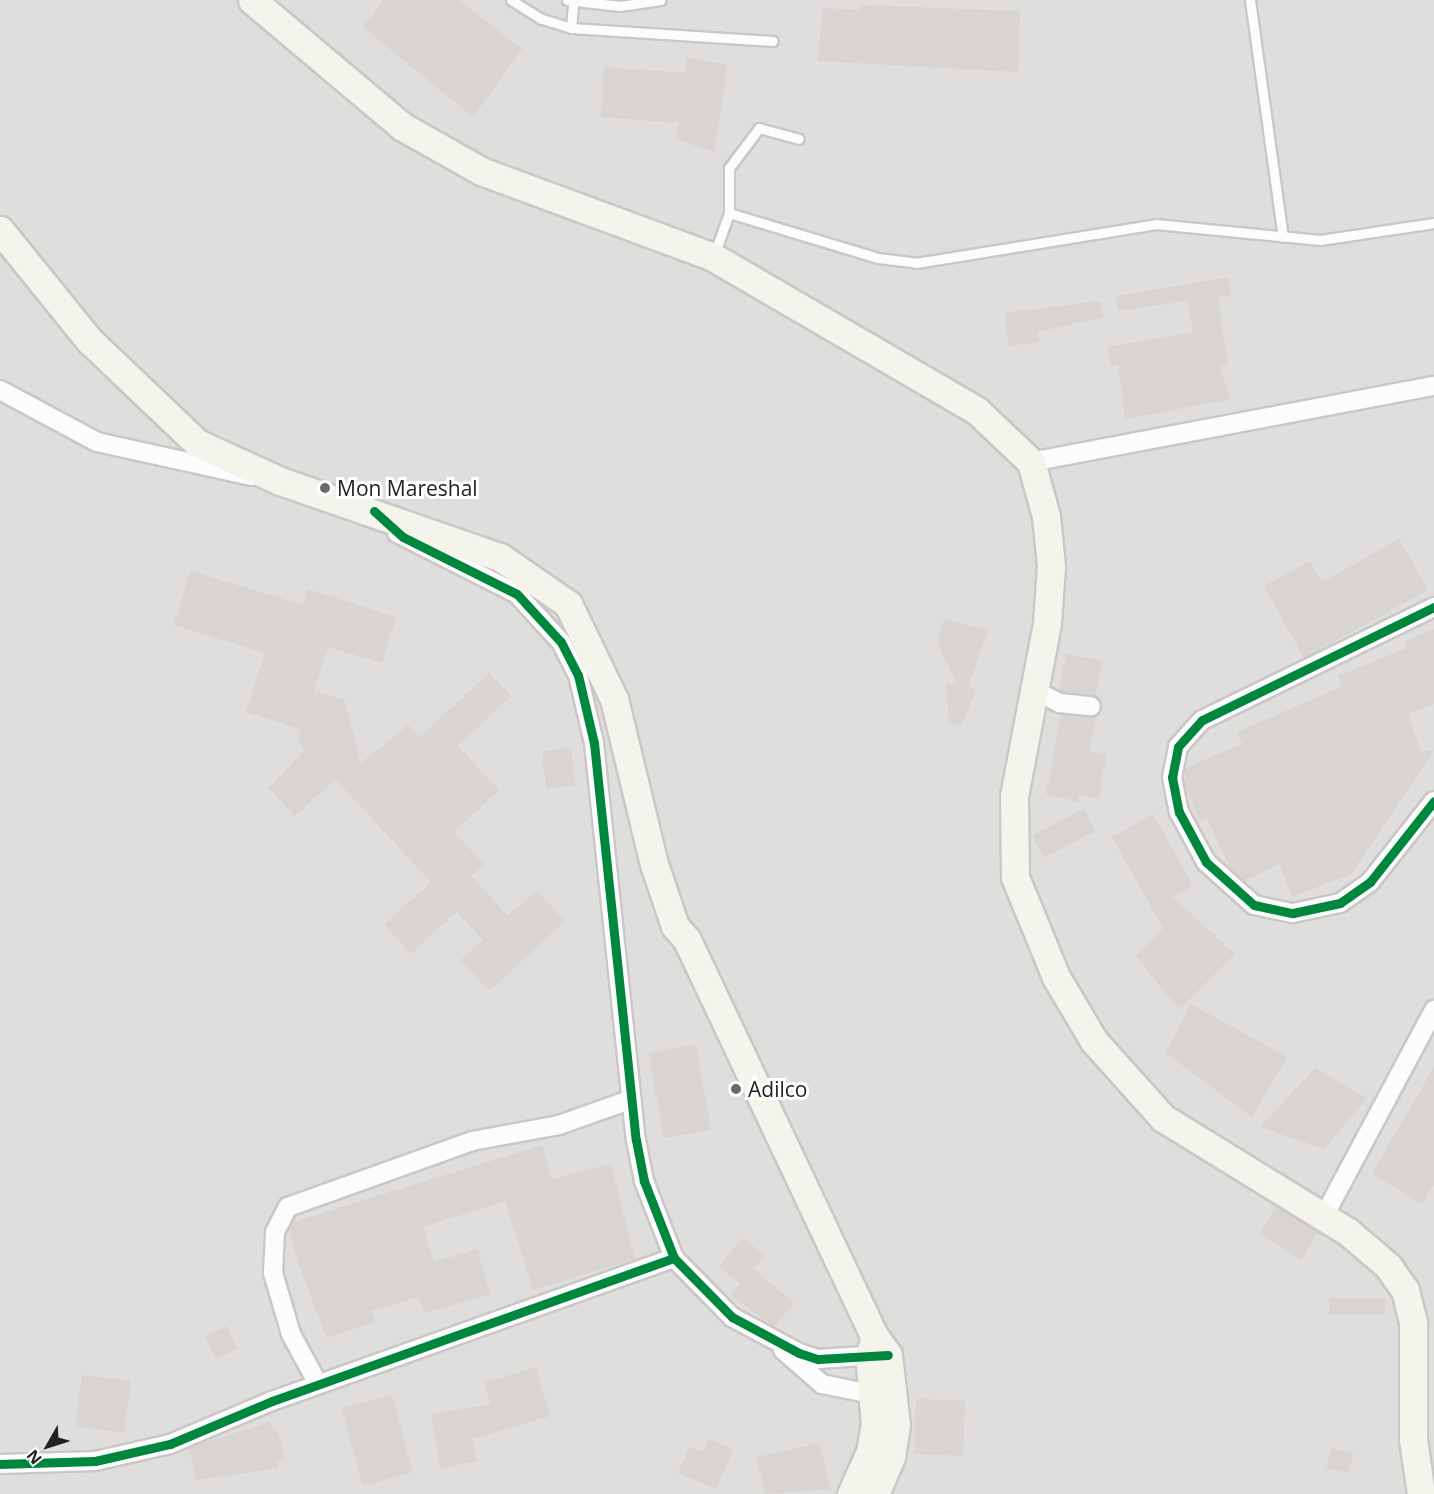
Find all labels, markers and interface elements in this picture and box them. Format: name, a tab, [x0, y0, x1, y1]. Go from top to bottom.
place label: Mon Mareshal	[337, 475, 478, 501]
marker: Mon Mareshal	[318, 481, 332, 495]
place label: Adilco	[748, 1076, 807, 1102]
marker: Adilco	[729, 1082, 743, 1096]
north arrow	[18, 1416, 78, 1476]
text: N	[21, 1445, 47, 1469]

